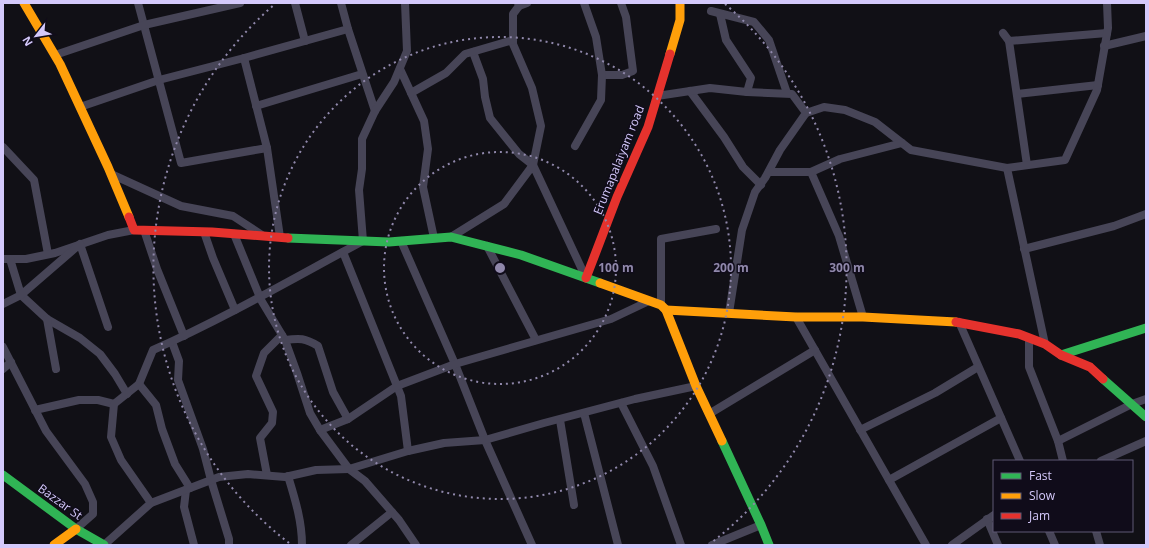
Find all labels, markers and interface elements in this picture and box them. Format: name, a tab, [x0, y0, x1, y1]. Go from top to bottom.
north arrow	[16, 16, 56, 56]
text: N	[18, 34, 36, 49]
street label: Erumapalaiyam road	[589, 103, 648, 217]
text: 100 m	[598, 259, 634, 276]
text: 200 m	[713, 259, 749, 276]
text: 300 m	[829, 259, 865, 276]
centre of rings	[493, 261, 507, 275]
legend	[993, 460, 1133, 532]
text: Fast	[1029, 467, 1052, 484]
street label: Bazzar St	[35, 480, 86, 524]
text: Slow	[1029, 487, 1056, 504]
text: Jam	[1028, 507, 1050, 524]

